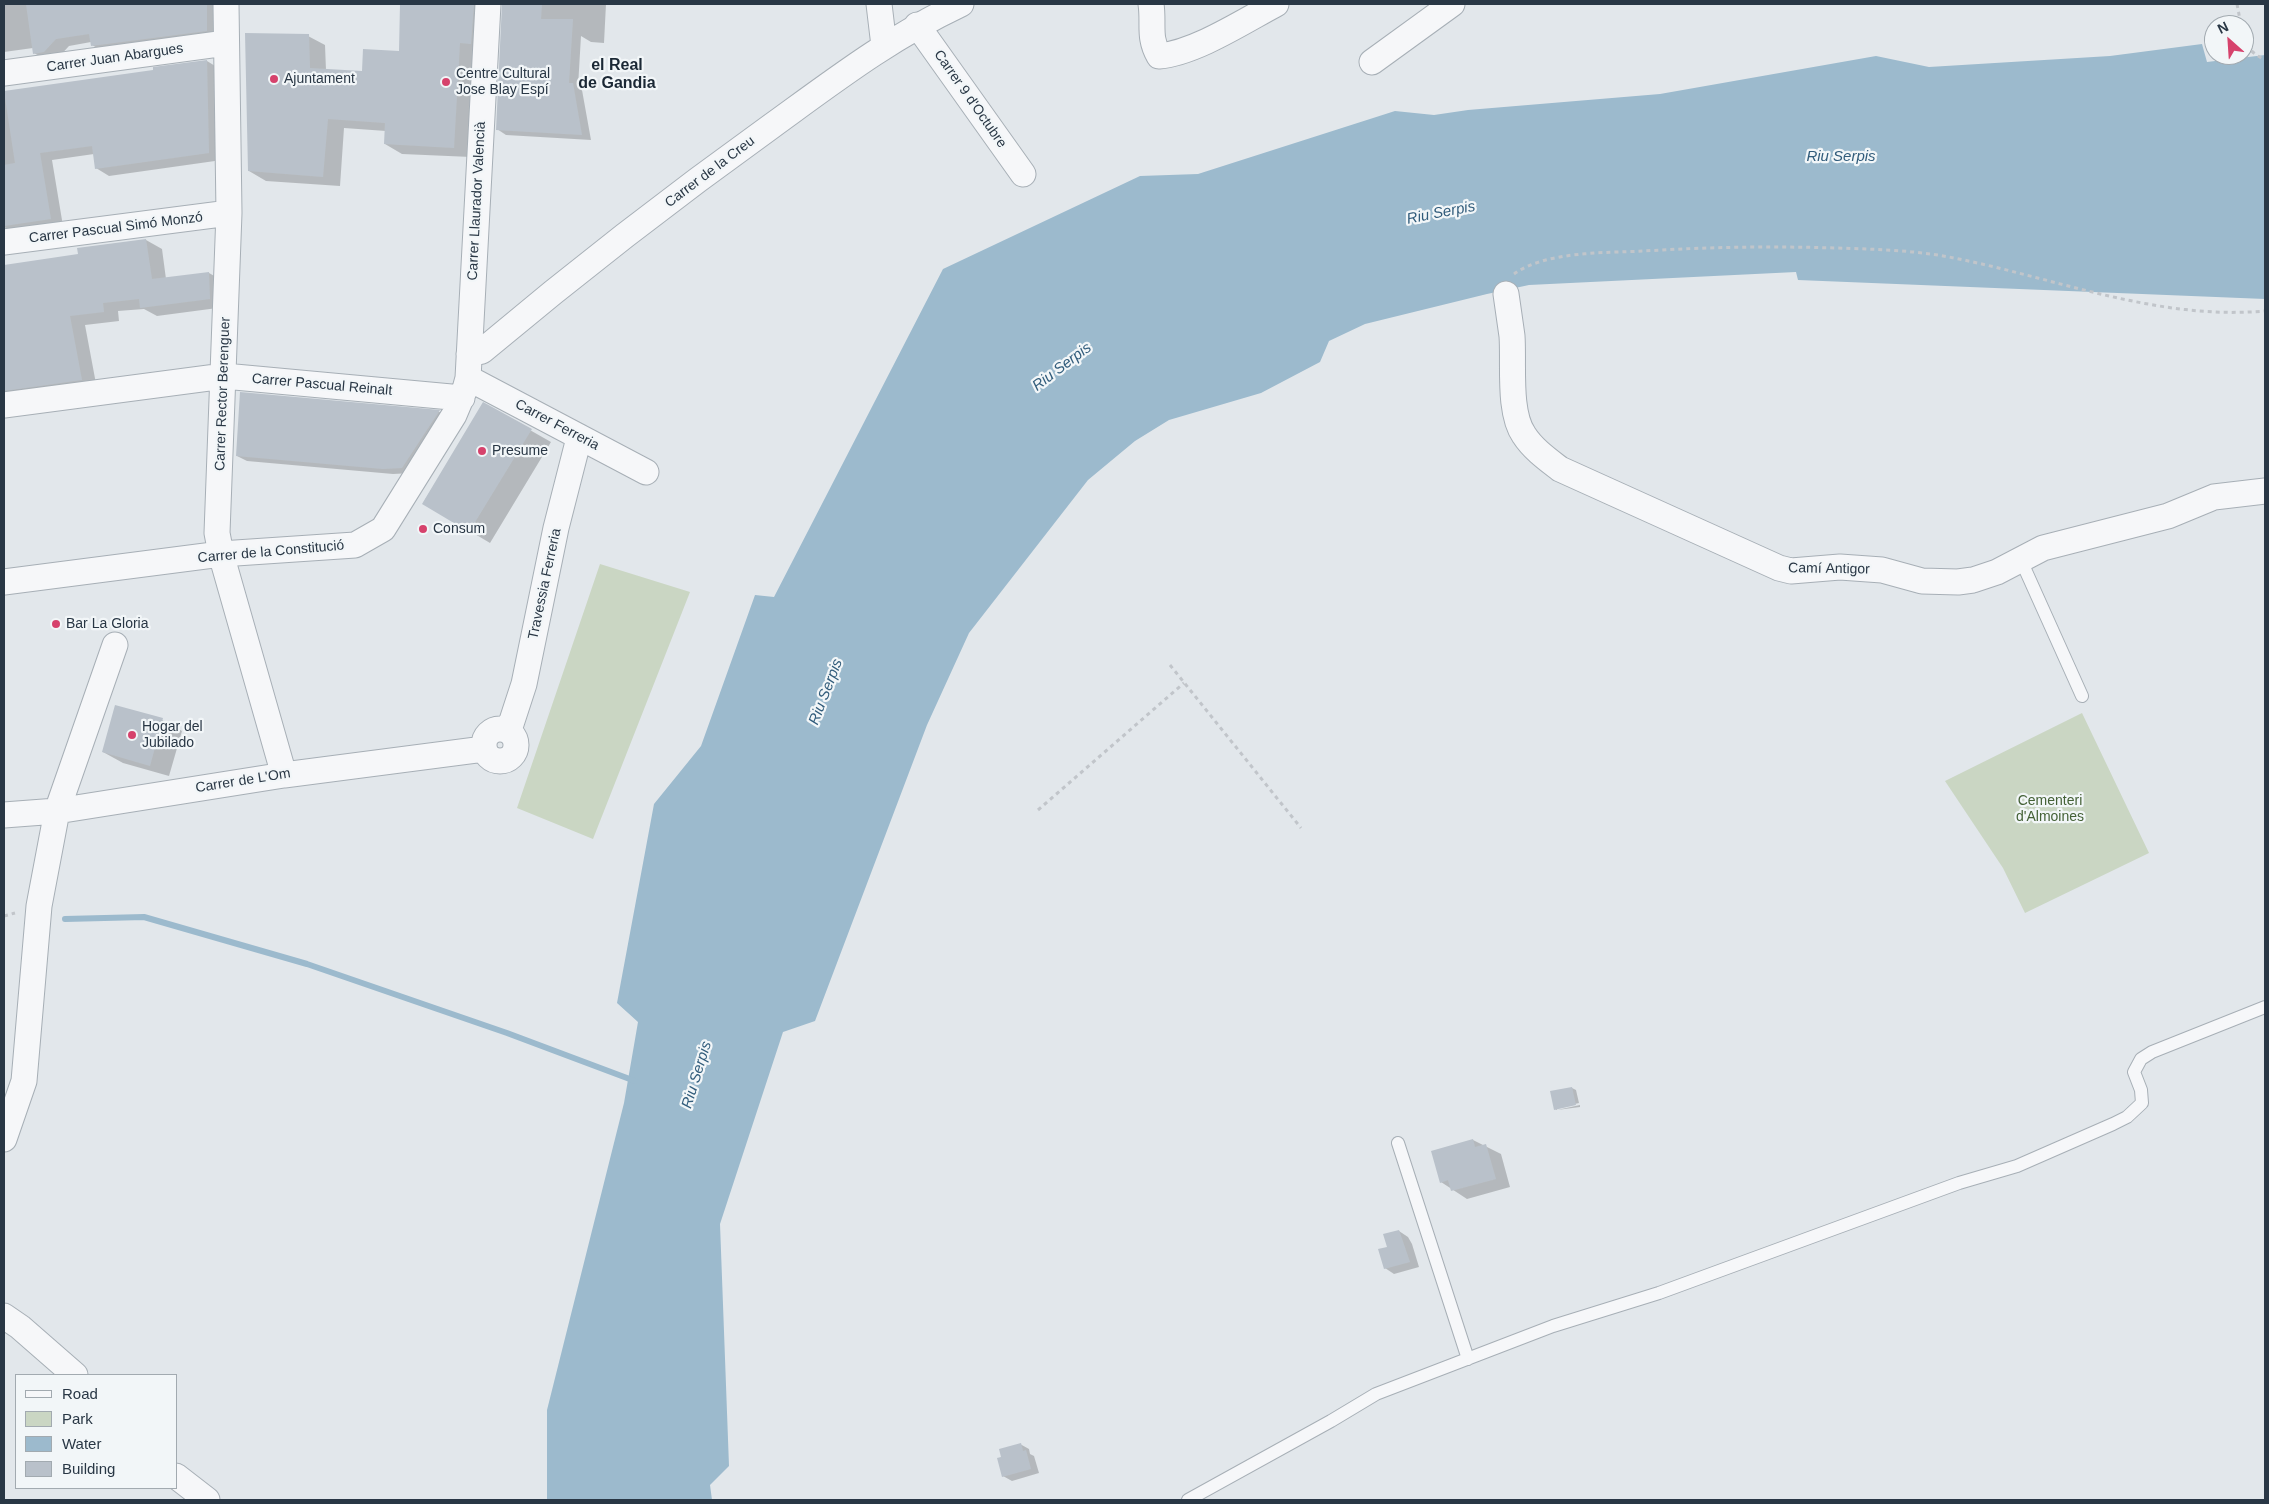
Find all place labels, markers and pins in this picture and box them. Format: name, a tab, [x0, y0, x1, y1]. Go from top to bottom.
place label: Centre Cultural Jose Blay Espí	[456, 66, 550, 98]
place label: Ajuntament	[284, 71, 355, 87]
marker: Ajuntament	[268, 73, 280, 85]
marker: Centre Cultural Jose Blay Espí	[440, 76, 452, 88]
place label: Presume	[492, 443, 548, 459]
marker: Presume	[476, 445, 488, 457]
place label: Consum	[433, 521, 485, 537]
marker: Consum	[417, 523, 429, 535]
place label: Bar La Gloria	[66, 616, 148, 632]
marker: Bar La Gloria	[50, 618, 62, 630]
place label: Hogar del Jubilado	[142, 719, 203, 752]
marker: Hogar del Jubilado	[126, 729, 138, 741]

